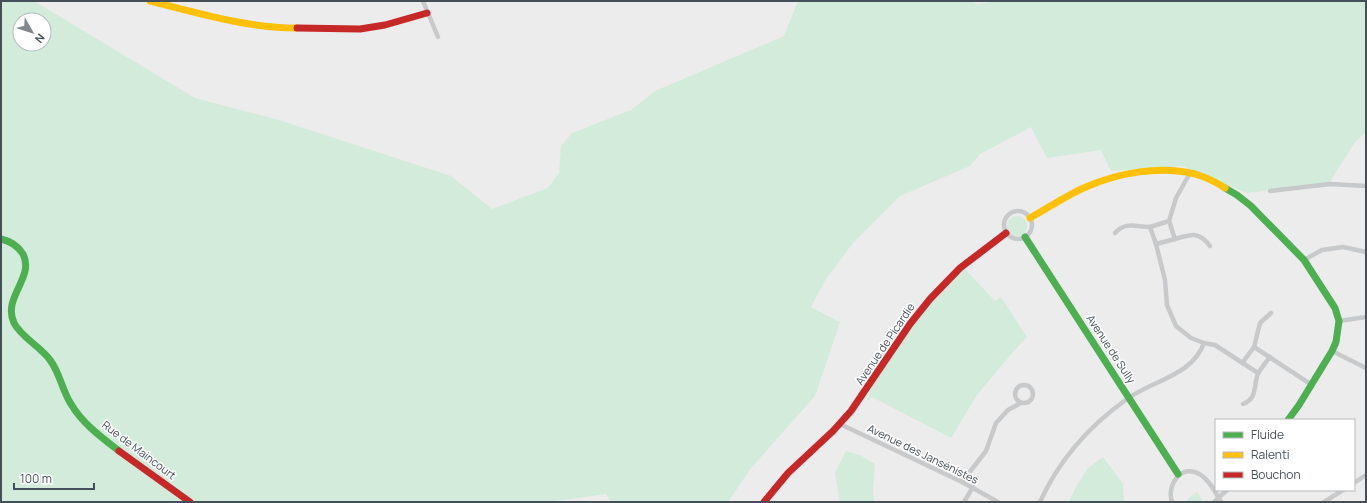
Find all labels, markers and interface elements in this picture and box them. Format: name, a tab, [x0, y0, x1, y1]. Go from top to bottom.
north arrow	[12, 12, 52, 52]
text: N	[32, 31, 48, 46]
street label: Avenue de Picardie	[852, 299, 918, 388]
street label: Avenue de Sully	[1084, 311, 1139, 386]
street label: Rue de Maincourt	[99, 417, 179, 482]
legend	[1215, 419, 1355, 491]
street label: Avenue des Jansénistes	[865, 420, 981, 487]
text: Fluide	[1251, 426, 1284, 443]
text: Ralenti	[1251, 446, 1290, 463]
scale bar	[14, 465, 94, 491]
text: Bouchon	[1251, 466, 1301, 483]
text: 100 m	[20, 470, 52, 487]

